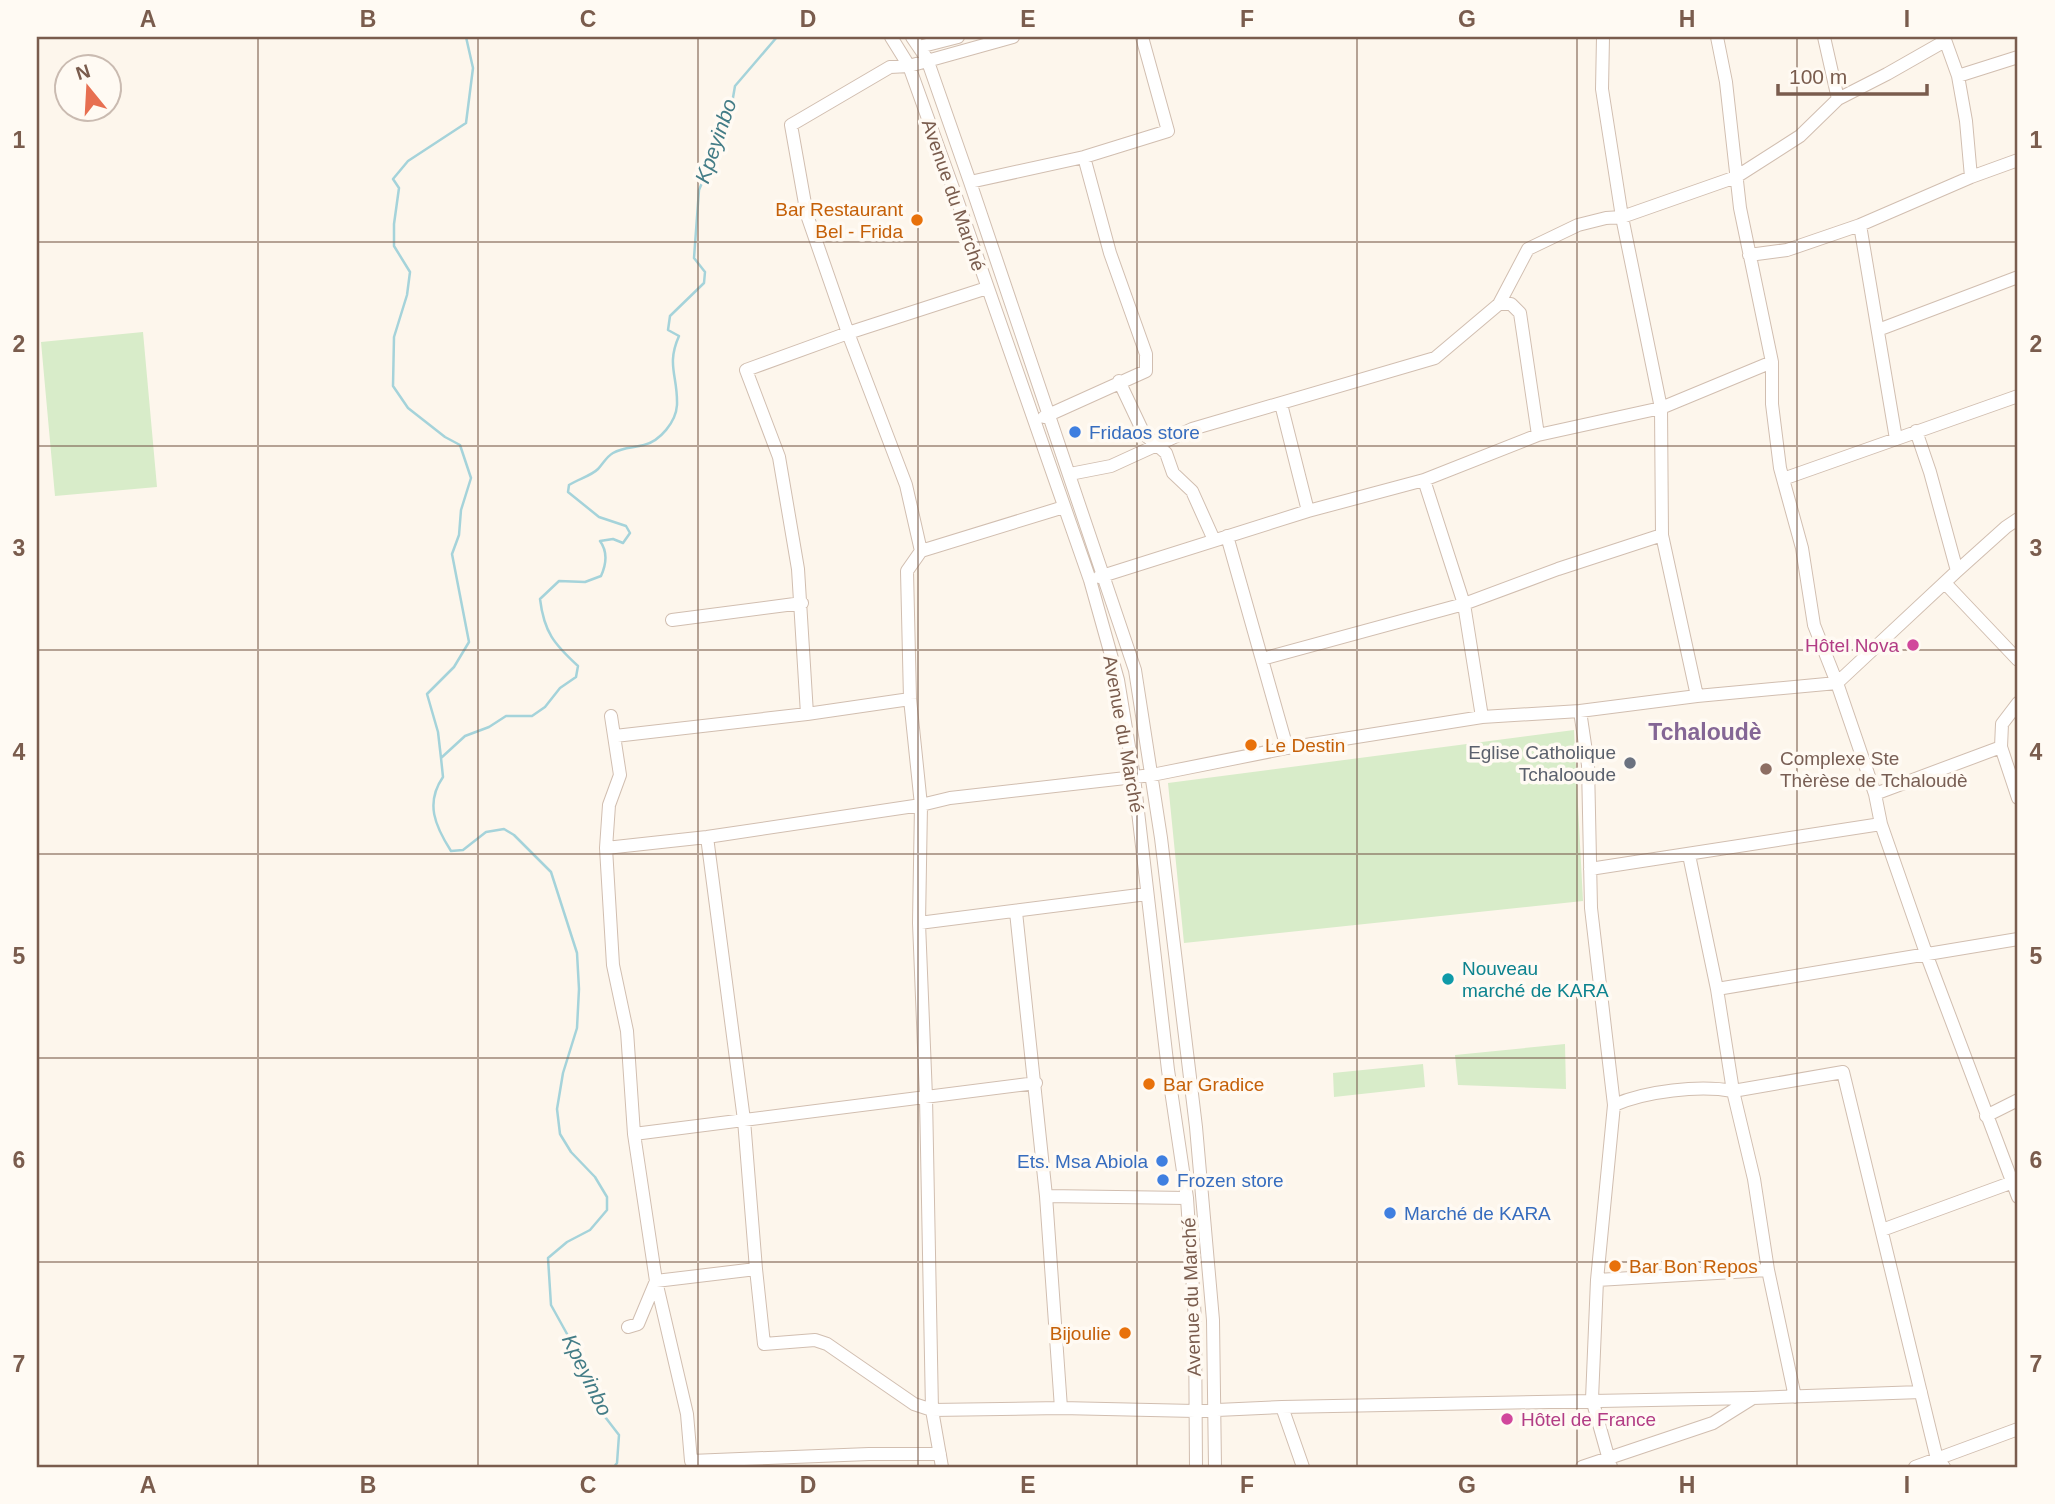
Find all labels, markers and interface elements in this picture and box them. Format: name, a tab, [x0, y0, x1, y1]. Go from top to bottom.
text: A	[140, 6, 156, 32]
text: B	[360, 6, 376, 32]
text: C	[580, 6, 596, 32]
text: D	[800, 6, 816, 32]
text: E	[1020, 6, 1036, 32]
text: F	[1240, 6, 1254, 32]
text: G	[1458, 6, 1476, 32]
text: H	[1679, 6, 1695, 32]
text: I	[1904, 6, 1910, 32]
north arrow	[52, 52, 122, 122]
scale bar	[1778, 52, 1927, 96]
text: N	[73, 60, 93, 84]
text: 100 m	[1789, 65, 1847, 88]
water label: Kpeyinbo	[690, 95, 741, 186]
street label: Avenue du Marché	[918, 117, 989, 274]
text: 1	[13, 127, 26, 153]
text: 1	[2030, 127, 2043, 153]
place label: Bar Restaurant Bel - Frida	[775, 199, 904, 242]
marker: Bar Restaurant Bel - Frida	[909, 212, 925, 228]
text: 2	[13, 331, 25, 357]
text: 2	[2030, 331, 2042, 357]
place label: Fridaos store	[1089, 422, 1200, 443]
marker: Fridaos store	[1067, 424, 1083, 440]
text: 3	[13, 535, 25, 561]
text: 3	[2030, 535, 2042, 561]
place label: Hôtel Nova	[1805, 635, 1899, 656]
marker: Hôtel Nova	[1905, 637, 1921, 653]
street label: Avenue du Marché	[1099, 654, 1148, 814]
district label: Tchaloudè	[1648, 719, 1762, 745]
place label: Le Destin	[1265, 735, 1345, 756]
marker: Le Destin	[1243, 737, 1259, 753]
text: 4	[13, 739, 26, 765]
text: 4	[2030, 739, 2043, 765]
place label: Eglise Catholique Tchalooude	[1468, 742, 1616, 785]
place label: Complexe Ste Thèrèse de Tchaloudè	[1780, 748, 1968, 791]
marker: Eglise Catholique Tchalooude	[1622, 755, 1638, 771]
marker: Complexe Ste Thèrèse de Tchaloudè	[1758, 761, 1774, 777]
text: 5	[13, 943, 26, 969]
text: 5	[2030, 943, 2043, 969]
place label: Nouveau marché de KARA	[1462, 958, 1609, 1001]
marker: Nouveau marché de KARA	[1440, 971, 1456, 987]
place label: Bar Gradice	[1163, 1074, 1264, 1095]
marker: Bar Gradice	[1141, 1076, 1157, 1092]
text: 6	[13, 1147, 25, 1173]
text: 6	[2030, 1147, 2042, 1173]
place label: Ets. Msa Abiola	[1017, 1151, 1148, 1172]
marker: Ets. Msa Abiola	[1154, 1153, 1170, 1169]
place label: Frozen store	[1177, 1170, 1284, 1191]
marker: Frozen store	[1155, 1172, 1171, 1188]
place label: Marché de KARA	[1404, 1203, 1551, 1224]
marker: Marché de KARA	[1382, 1205, 1398, 1221]
street label: Avenue du Marché	[1178, 1217, 1205, 1377]
place label: Bar Bon Repos	[1629, 1256, 1758, 1277]
marker: Bar Bon Repos	[1607, 1258, 1623, 1274]
place label: Bijoulie	[1050, 1323, 1111, 1344]
marker: Bijoulie	[1117, 1325, 1133, 1341]
water label: Kpeyinbo	[558, 1330, 617, 1419]
text: 7	[13, 1351, 25, 1377]
text: 7	[2030, 1351, 2042, 1377]
place label: Hôtel de France	[1521, 1409, 1656, 1430]
marker: Hôtel de France	[1499, 1411, 1515, 1427]
text: A	[140, 1472, 156, 1498]
text: B	[360, 1472, 376, 1498]
text: C	[580, 1472, 596, 1498]
text: D	[800, 1472, 816, 1498]
text: E	[1020, 1472, 1036, 1498]
text: F	[1240, 1472, 1254, 1498]
text: G	[1458, 1472, 1476, 1498]
text: H	[1679, 1472, 1695, 1498]
text: I	[1904, 1472, 1910, 1498]

